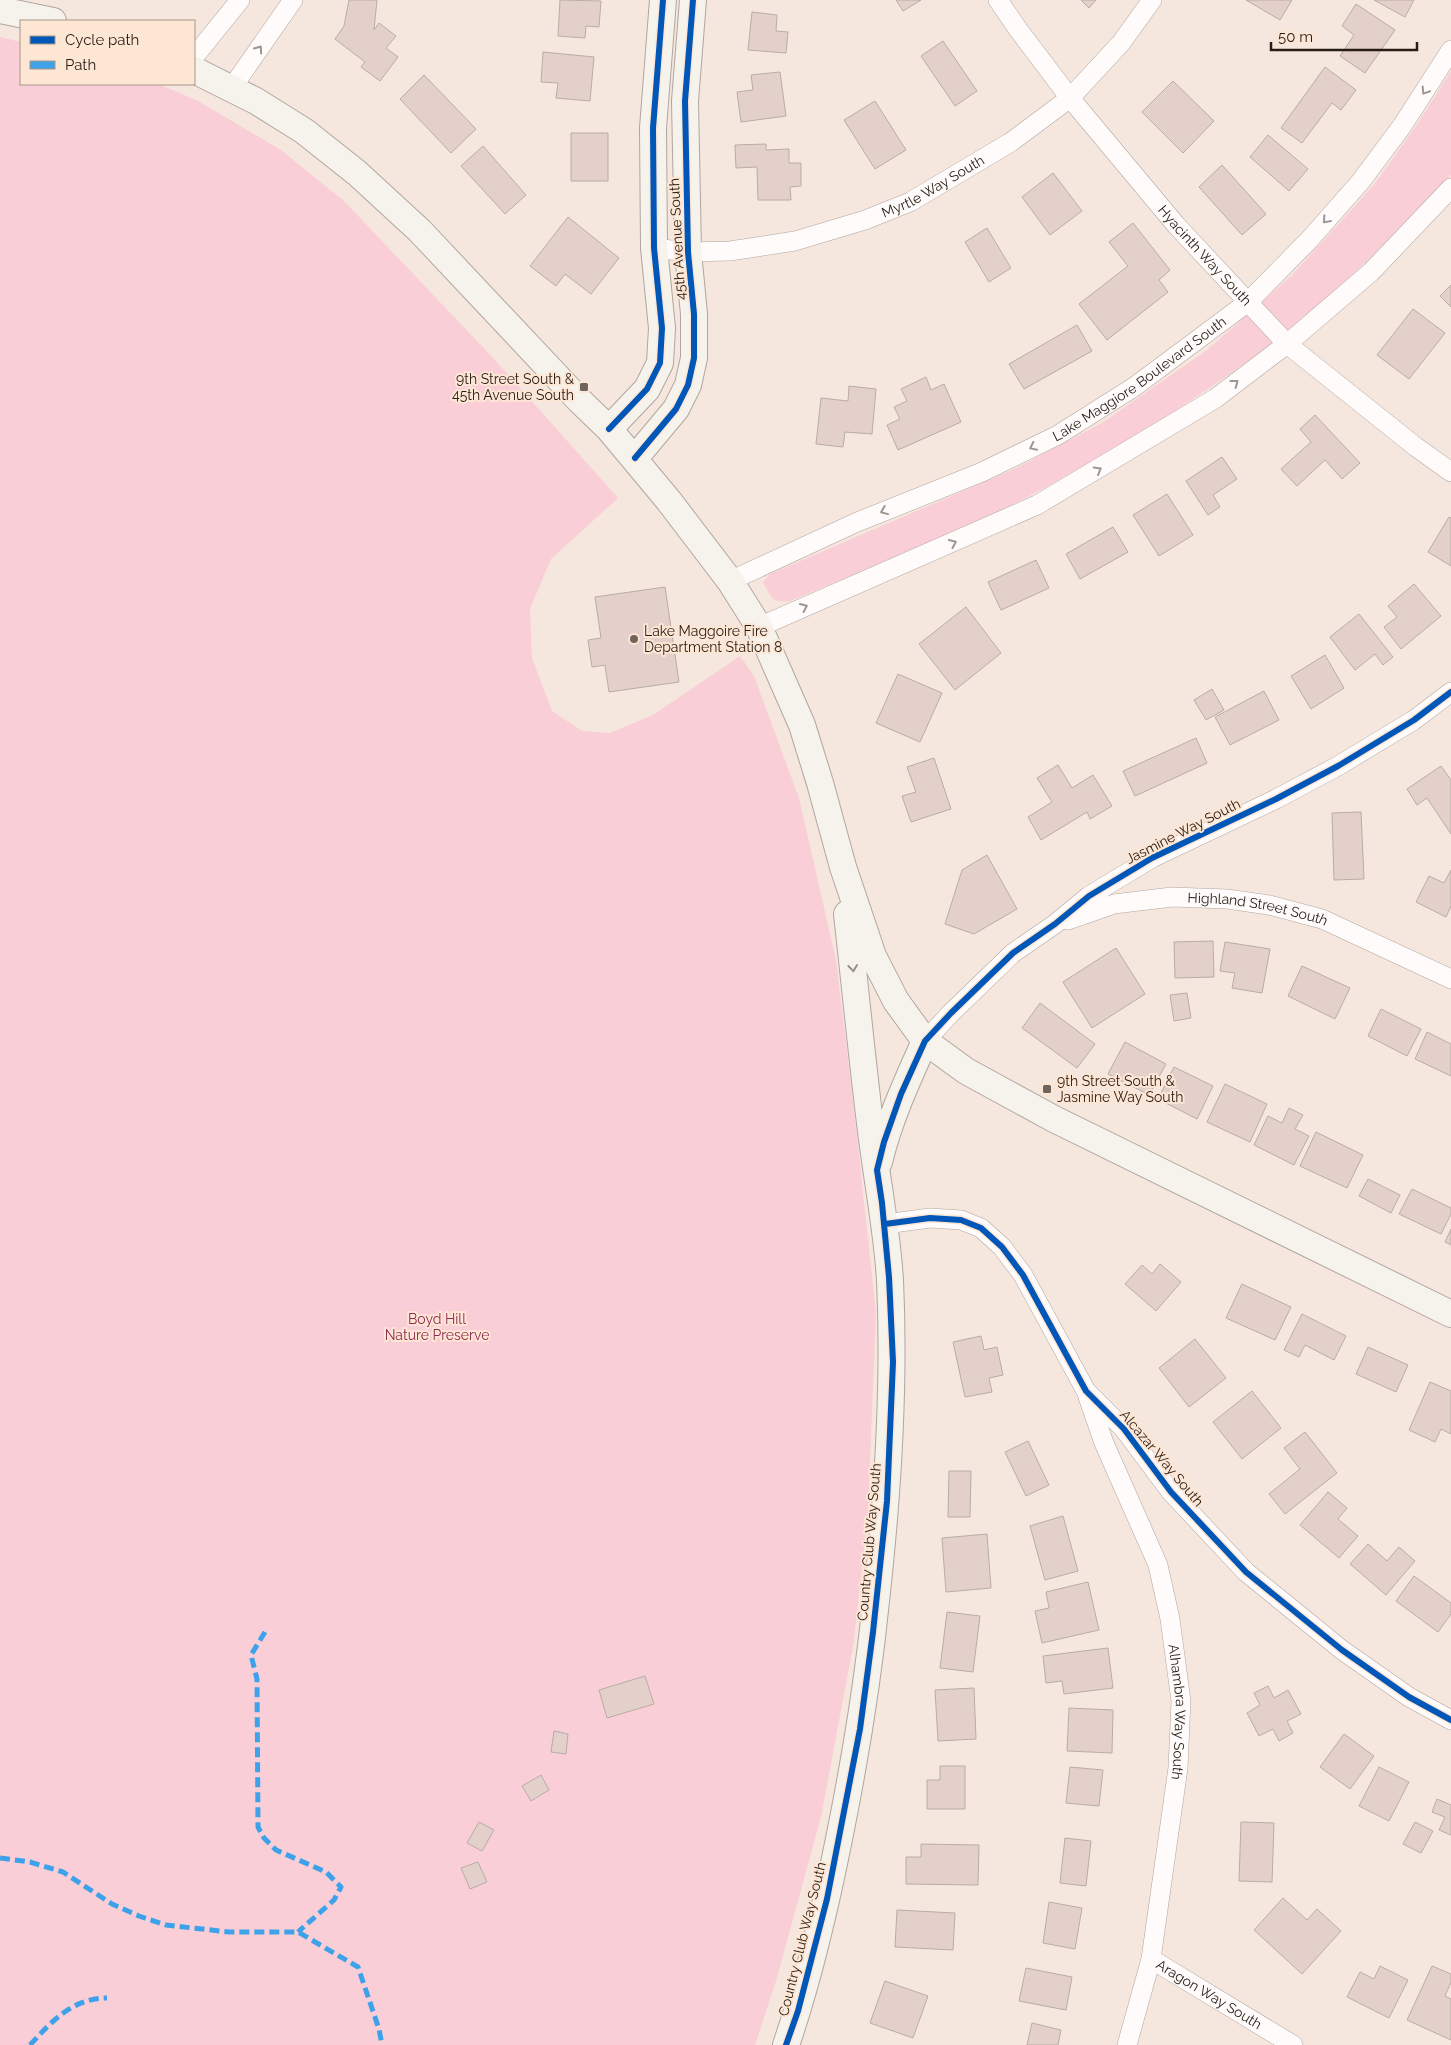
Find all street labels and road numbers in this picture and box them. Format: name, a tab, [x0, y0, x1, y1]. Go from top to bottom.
street label: Myrtle Way South	[879, 152, 987, 221]
street label: 45th Avenue South	[666, 178, 688, 300]
street label: Hyacinth Way South	[1155, 202, 1255, 309]
street label: Lake Maggiore Boulevard South	[1050, 313, 1229, 444]
street label: Jasmine Way South	[1123, 795, 1243, 867]
street label: Highland Street South	[1187, 890, 1331, 929]
street label: Alcazar Way South	[1117, 1407, 1207, 1509]
street label: Country Club Way South	[854, 1462, 884, 1622]
street label: Alhambra Way South	[1165, 1643, 1189, 1781]
street label: Country Club Way South	[775, 1860, 829, 2018]
street label: Aragon Way South	[1154, 1956, 1265, 2032]

